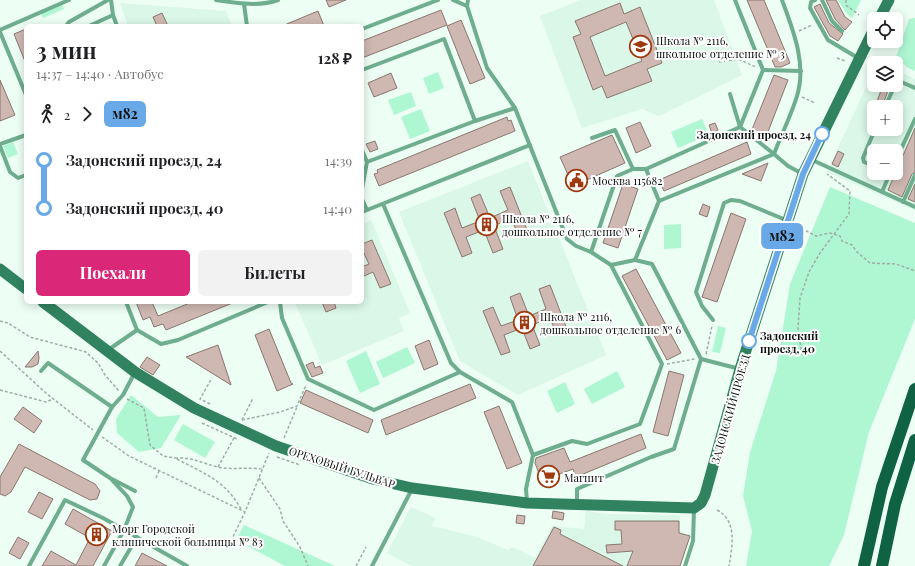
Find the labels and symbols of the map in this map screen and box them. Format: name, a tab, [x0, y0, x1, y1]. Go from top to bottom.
school or university icon: Школа № 2116, школьное отделение № 3	[628, 33, 654, 59]
place label: Школа № 2116, школьное отделение № 3	[656, 33, 785, 61]
marker: Задонский проезд, 24	[814, 126, 830, 142]
place label: Задонский проезд, 24	[697, 127, 811, 142]
public building icon: Москва 115682	[564, 167, 590, 193]
place label: Москва 115682	[592, 173, 663, 188]
building icon: Школа № 2116, дошкольное отделение № 7	[474, 211, 500, 237]
place label: Школа № 2116, дошкольное отделение № 7	[502, 211, 642, 239]
line badge: м82	[759, 223, 805, 249]
building icon: Школа № 2116, дошкольное отделение № 6	[512, 309, 538, 335]
place label: Школа № 2116, дошкольное отделение № 6	[540, 309, 681, 337]
place label: Задонский проезд, 40	[760, 328, 818, 356]
marker: Задонский проезд, 40	[741, 333, 757, 349]
street label: ЗАДОНСКИЙ ПРОЕЗД	[707, 353, 753, 465]
street label: ОРЕХОВЫЙ БУЛЬВАР	[287, 443, 398, 491]
supermarket icon: Магнит	[535, 464, 561, 490]
place label: Магнит	[564, 470, 604, 485]
building icon: Морг Городской клинической больницы № 83	[84, 521, 110, 547]
place label: Морг Городской клинической больницы № 83	[112, 521, 263, 549]

